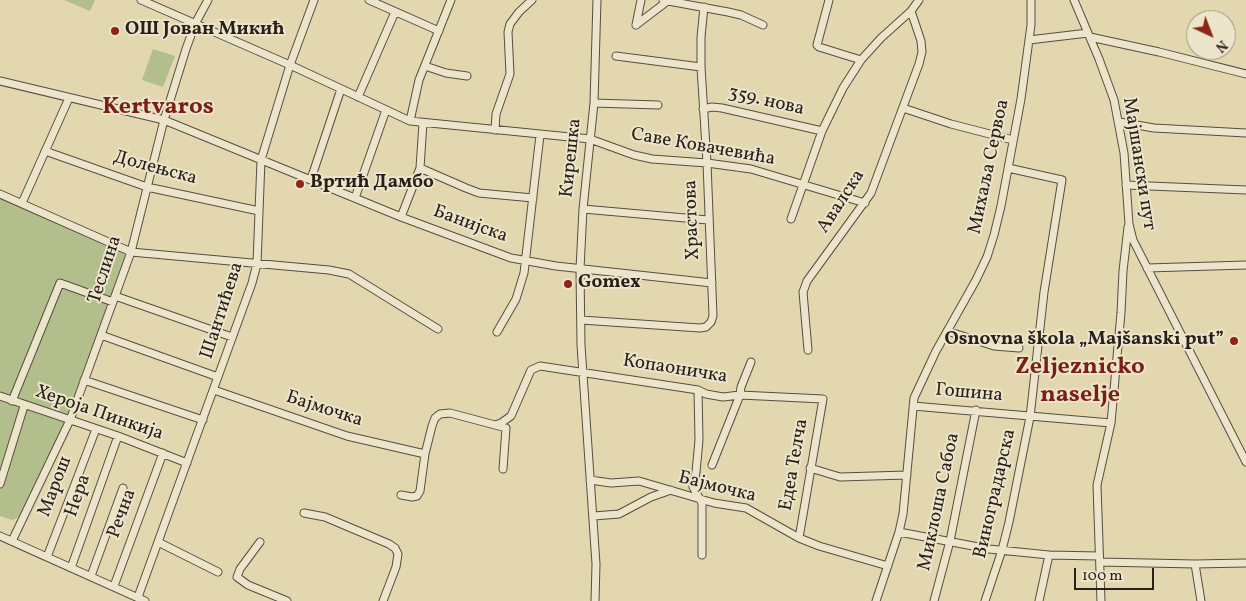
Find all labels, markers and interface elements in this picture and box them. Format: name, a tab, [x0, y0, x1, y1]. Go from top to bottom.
north arrow	[1186, 10, 1236, 60]
place label: ОШ Јован Микић	[125, 20, 285, 42]
marker: ОШ Јован Микић	[109, 25, 121, 37]
text: N	[1211, 35, 1231, 56]
street label: 359. нова	[726, 82, 806, 122]
district label: Kertvaros	[102, 95, 214, 123]
street label: Мајшански пут	[1116, 96, 1160, 232]
street label: Михаља Сервоа	[965, 98, 1015, 236]
street label: Кирешка	[556, 117, 588, 199]
street label: Саве Ковачевића	[629, 124, 777, 172]
street label: Долењска	[111, 147, 199, 191]
street label: Авалска	[813, 166, 871, 238]
place label: Вртић Дамбо	[310, 173, 434, 195]
marker: Вртић Дамбо	[294, 178, 306, 190]
street label: Храстова	[680, 179, 706, 261]
street label: Банијска	[430, 201, 510, 249]
street label: Теслина	[84, 233, 128, 307]
street label: Шантићева	[197, 260, 249, 362]
place label: Gomex	[578, 273, 641, 295]
marker: Gomex	[562, 278, 574, 290]
place label: Osnovna škola „Majšanski put”	[945, 330, 1224, 352]
marker: Osnovna škola „Majšanski put”	[1228, 335, 1240, 347]
street label: Копаоничка	[621, 350, 729, 390]
district label: Zeljeznicko naselje	[1015, 355, 1145, 411]
street label: Гошина	[934, 380, 1004, 408]
street label: Хероја Пинкија	[32, 381, 166, 447]
street label: Бајмочка	[283, 387, 365, 433]
street label: Едеа Телча	[776, 417, 814, 513]
street label: Виноградарска	[970, 427, 1022, 561]
street label: Миклоша Сабоа	[914, 431, 966, 573]
street label: Марош	[34, 453, 78, 521]
street label: Бајмочка	[676, 467, 758, 509]
street label: Нера	[61, 472, 97, 520]
street label: Речна	[104, 486, 142, 542]
scale bar	[1076, 558, 1156, 590]
text: 100 m	[1082, 566, 1122, 587]

